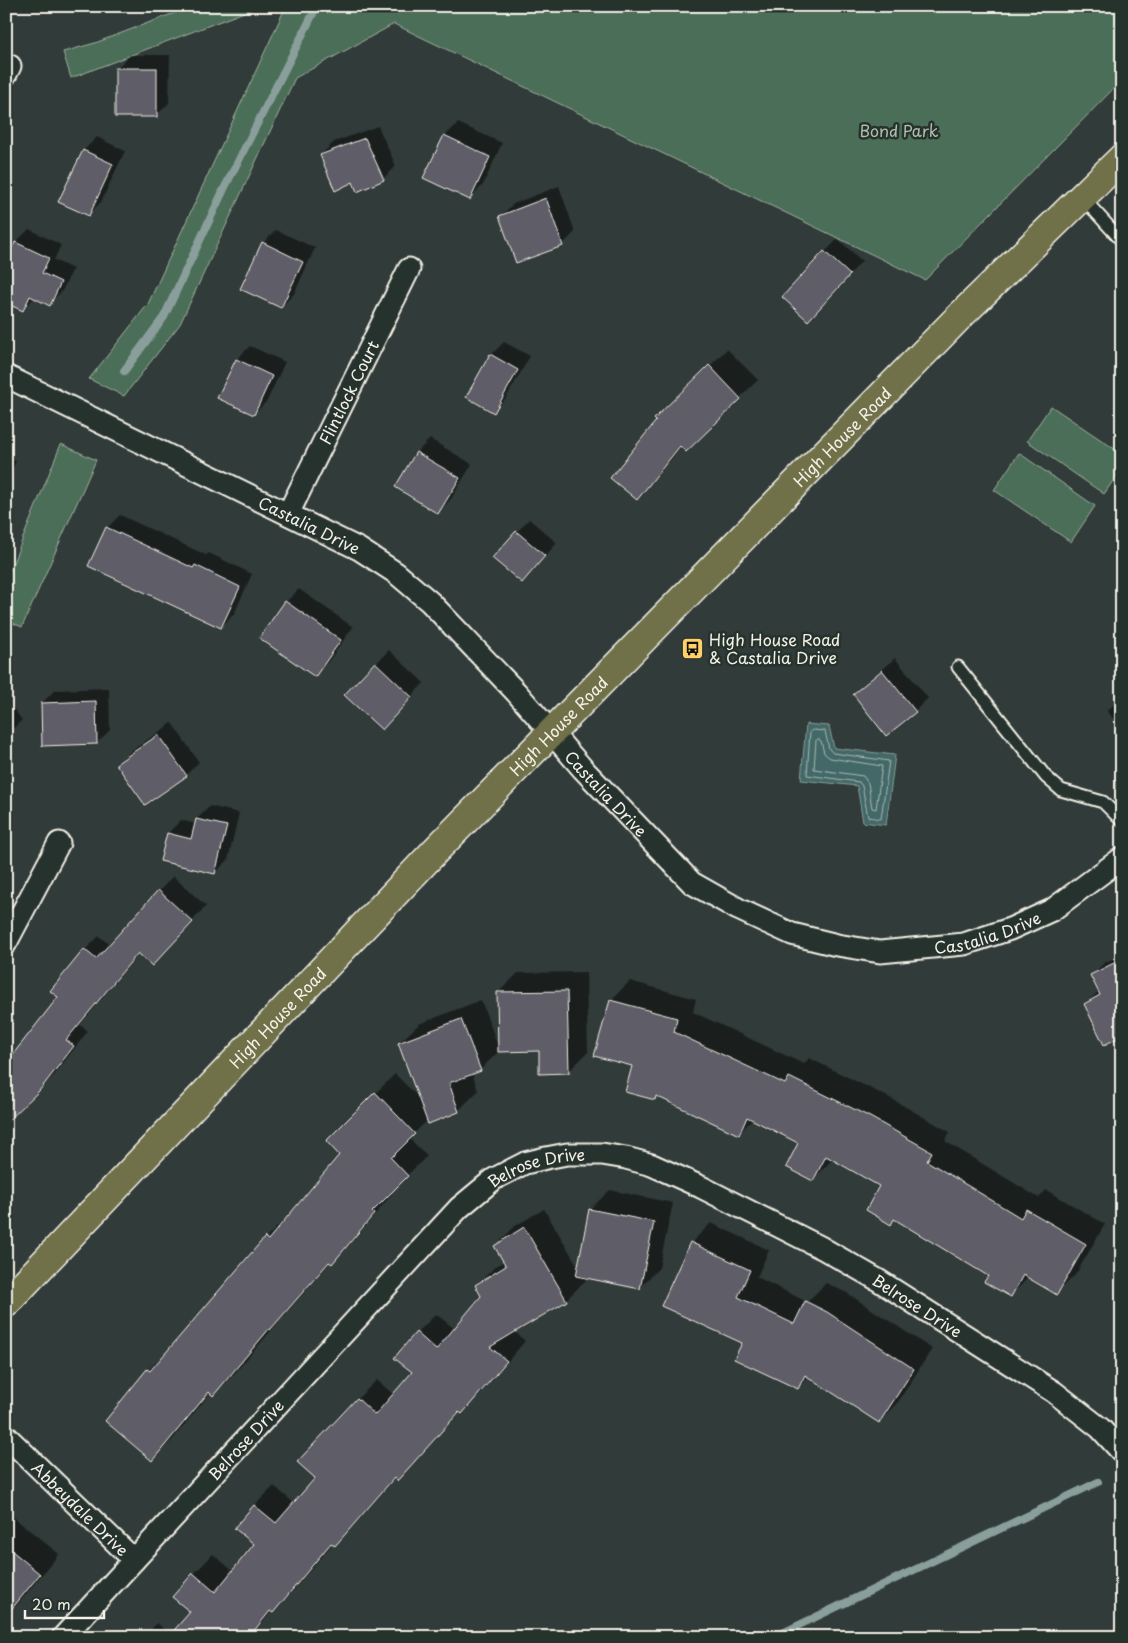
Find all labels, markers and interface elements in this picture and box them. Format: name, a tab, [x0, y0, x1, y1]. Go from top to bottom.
park label: Bond Park	[859, 118, 939, 142]
street label: Flintlock Court	[312, 336, 384, 448]
street label: High House Road	[787, 381, 896, 492]
street label: Castalia Drive	[255, 490, 364, 560]
place label: High House Road & Castalia Drive	[709, 627, 840, 669]
bus stop icon: High House Road & Castalia Drive	[681, 636, 705, 660]
street label: High House Road	[504, 670, 613, 781]
street label: Castalia Drive	[560, 745, 653, 842]
street label: Castalia Drive	[933, 905, 1044, 959]
street label: High House Road	[223, 961, 331, 1073]
street label: Belrose Drive	[481, 1142, 585, 1192]
street label: Belrose Drive	[868, 1268, 967, 1343]
street label: Belrose Drive	[202, 1394, 289, 1485]
street label: Abbeydale Drive	[27, 1456, 135, 1561]
scale bar	[25, 1588, 104, 1620]
text: 20 m	[32, 1592, 71, 1615]

